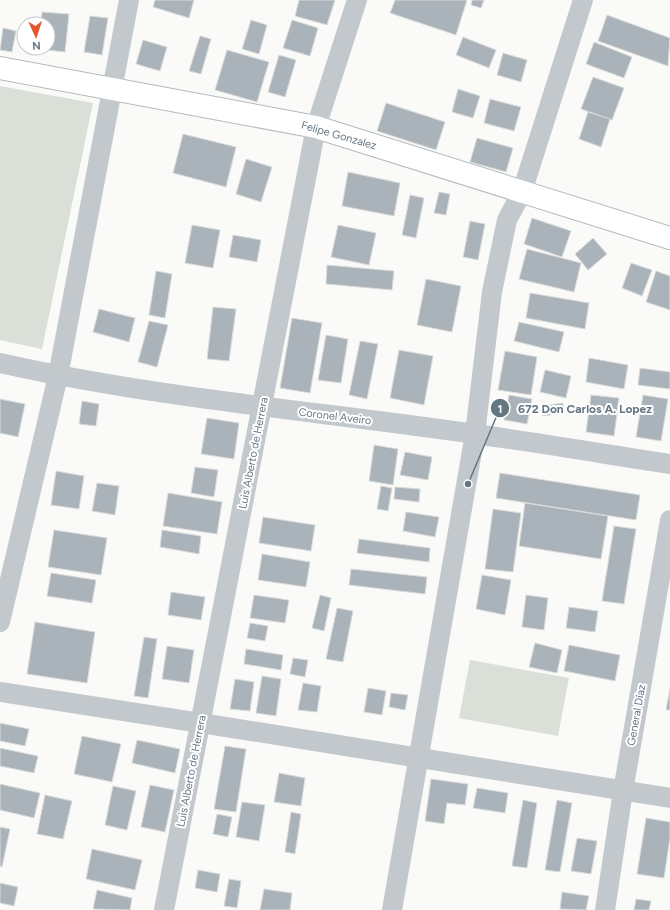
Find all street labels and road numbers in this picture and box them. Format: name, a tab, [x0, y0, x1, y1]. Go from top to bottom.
street label: Felipe Gonzalez	[300, 119, 378, 152]
street label: Luis Alberto de Herrera	[236, 396, 271, 510]
street label: Coronel Aveiro	[298, 406, 372, 427]
street label: General Díaz	[625, 683, 648, 747]
street label: Luis Alberto de Herrera	[174, 714, 209, 828]

